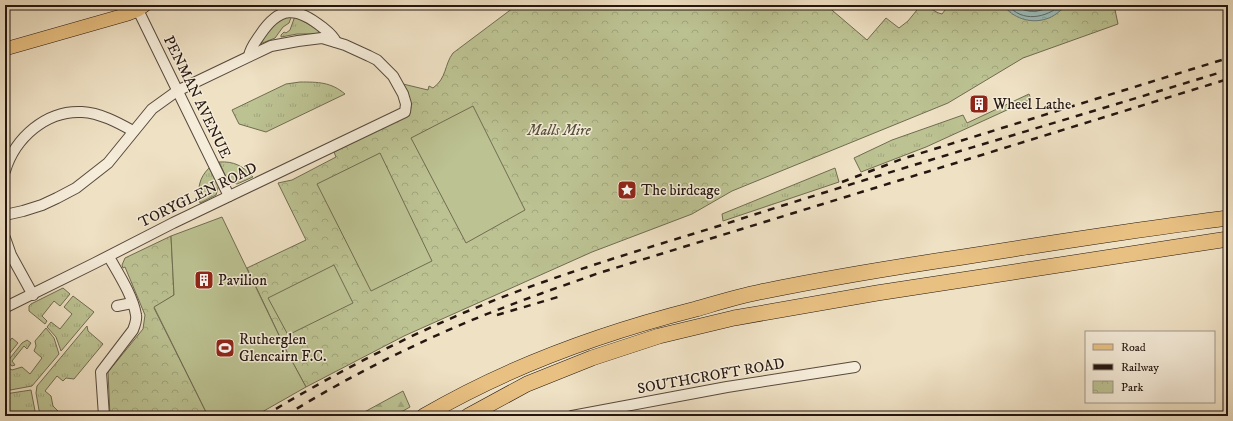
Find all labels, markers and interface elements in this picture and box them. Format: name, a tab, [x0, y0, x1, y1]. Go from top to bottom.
street label: PENMAN AVENUE	[159, 33, 235, 162]
building icon: Wheel Lathe	[968, 93, 990, 115]
place label: Wheel Lathe	[992, 95, 1071, 114]
park label: Malls Mire	[527, 121, 591, 140]
street label: TORYGLEN ROAD	[136, 158, 260, 232]
place icon: The birdcage	[616, 179, 638, 201]
place label: The birdcage	[641, 181, 720, 200]
building icon: Pavilion	[193, 269, 215, 291]
place label: Pavilion	[218, 271, 267, 290]
place label: Rutherglen Glencairn F.C.	[239, 330, 327, 366]
legend	[1085, 331, 1215, 403]
sports icon: Rutherglen Glencairn F.C.	[214, 337, 236, 359]
text: Road	[1121, 340, 1146, 355]
street label: SOUTHCROFT ROAD	[636, 354, 786, 398]
text: Railway	[1121, 360, 1159, 375]
text: Park	[1121, 380, 1143, 395]

